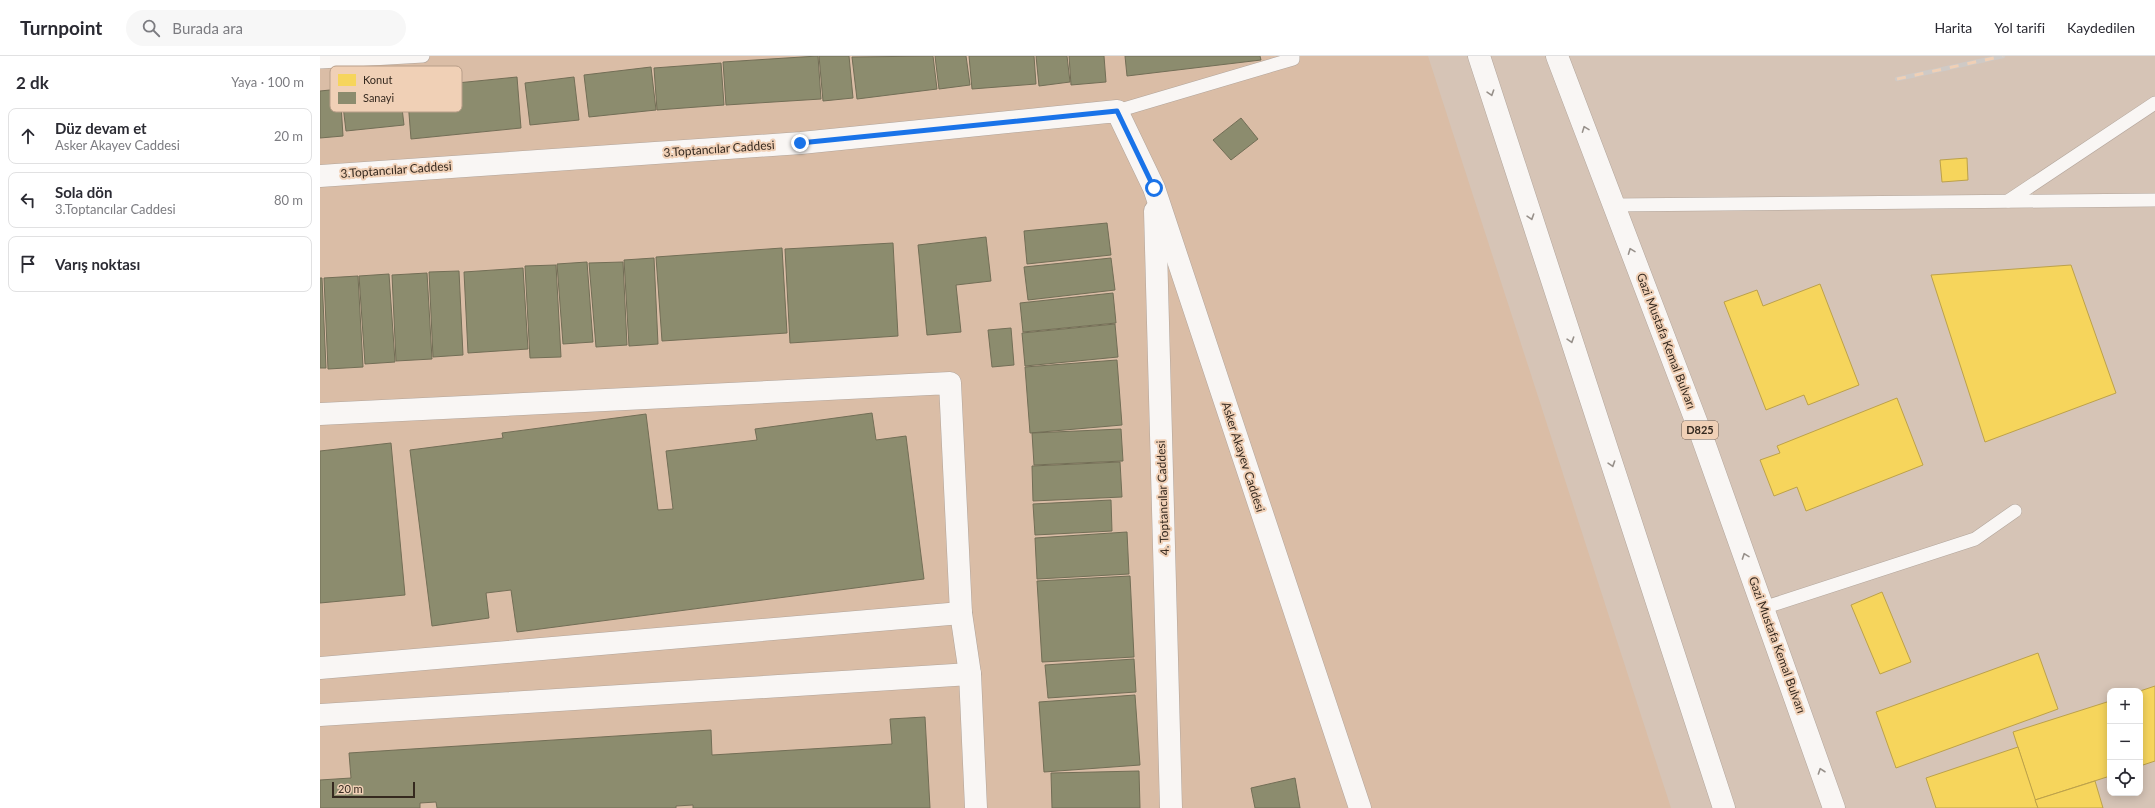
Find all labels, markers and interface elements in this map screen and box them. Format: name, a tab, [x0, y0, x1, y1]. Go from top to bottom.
search box	[126, 10, 406, 46]
text: Turnpoint	[20, 16, 102, 39]
icon: search	[140, 17, 162, 39]
text: Burada ara	[172, 19, 243, 37]
text: Harita	[1934, 19, 1972, 36]
text: Yol tarifi	[1994, 19, 2045, 36]
text: Kaydedilen	[2067, 19, 2135, 36]
legend	[330, 66, 462, 112]
text: 2 dk	[16, 72, 49, 93]
text: Konut	[363, 73, 392, 86]
text: Yaya · 100 m	[231, 74, 304, 90]
one-way arrow	[1486, 89, 1494, 96]
text: Sanayi	[363, 91, 395, 104]
text: Düz devam et	[55, 119, 147, 137]
icon: ahead	[17, 125, 39, 147]
one-way arrow	[1582, 126, 1590, 133]
text: 20 m	[274, 128, 303, 144]
route end	[791, 134, 809, 152]
text: Asker Akayev Caddesi	[55, 137, 180, 153]
street label: 3.Toptancılar Caddesi	[663, 137, 775, 160]
street label: 3.Toptancılar Caddesi	[340, 158, 452, 181]
route start	[1145, 179, 1163, 197]
text: Sola dön	[55, 183, 112, 201]
icon: left	[17, 189, 39, 211]
text: 80 m	[274, 192, 303, 208]
text: 3.Toptancılar Caddesi	[55, 201, 176, 217]
one-way arrow	[1526, 213, 1535, 220]
one-way arrow	[1628, 247, 1636, 254]
icon: arrive	[17, 253, 39, 275]
text: Varış noktası	[55, 255, 140, 273]
street label: Gazi Mustafa Kemal Bulvarı	[1634, 271, 1699, 411]
one-way arrow	[1566, 337, 1575, 344]
street label: Asker Akayev Caddesi	[1219, 400, 1268, 514]
road number: D825	[1682, 421, 1718, 439]
street label: 4. Toptancılar Caddesi	[1153, 440, 1172, 556]
one-way arrow	[1607, 460, 1615, 467]
one-way arrow	[1741, 553, 1750, 560]
street label: Gazi Mustafa Kemal Bulvarı	[1746, 574, 1809, 715]
map controls	[2107, 688, 2143, 796]
button: +	[2107, 688, 2143, 724]
button: −	[2107, 724, 2143, 760]
button: locate	[2107, 760, 2143, 796]
one-way arrow	[1818, 768, 1826, 775]
scale bar	[332, 780, 415, 799]
text: 20 m	[338, 782, 363, 795]

